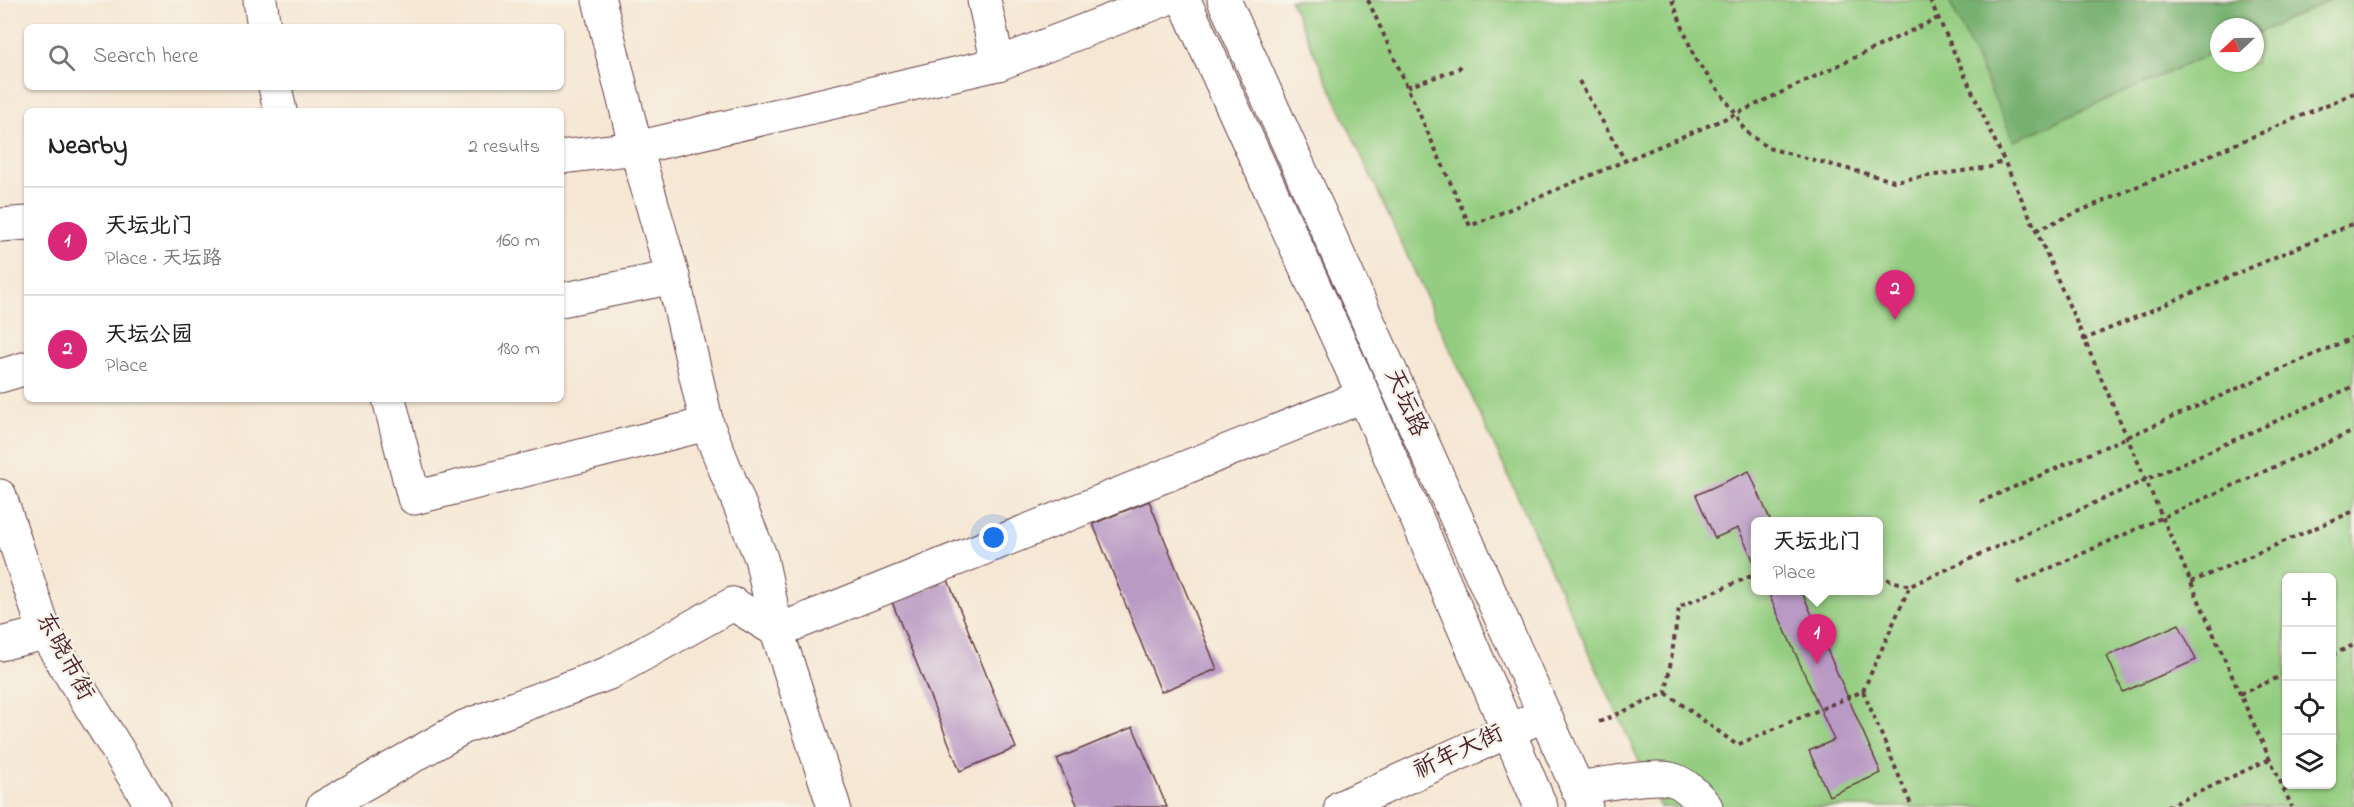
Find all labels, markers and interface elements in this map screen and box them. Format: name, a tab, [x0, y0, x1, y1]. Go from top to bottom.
north arrow	[2210, 18, 2264, 72]
search box	[24, 24, 564, 90]
icon: search	[45, 41, 78, 74]
text: Search here	[93, 41, 198, 73]
text: Nearby	[48, 128, 127, 166]
text: 2 results	[468, 133, 540, 162]
text: 天坛北门	[105, 211, 193, 243]
text: 1	[64, 227, 71, 256]
text: 160 m	[496, 227, 540, 256]
text: Place · 天坛路	[105, 245, 222, 274]
pin: 2	[1876, 270, 1914, 320]
text: 天坛公园	[105, 320, 193, 352]
text: 2	[63, 335, 72, 364]
text: 180 m	[497, 335, 540, 364]
text: Place	[105, 352, 147, 381]
street label: 天坛路	[1374, 363, 1436, 443]
popup	[1751, 517, 1883, 595]
your location	[979, 523, 1008, 552]
text: 天坛北门	[1773, 527, 1861, 559]
text: Place	[1773, 559, 1815, 588]
map controls	[2282, 573, 2336, 789]
button: +	[2282, 573, 2336, 627]
street label: 东晓市街	[26, 606, 102, 708]
pin: 1	[1798, 614, 1836, 664]
button: −	[2282, 627, 2336, 681]
button: locate	[2282, 681, 2336, 735]
street label: 祈年大街	[1408, 717, 1510, 789]
button: layers	[2282, 735, 2336, 789]

